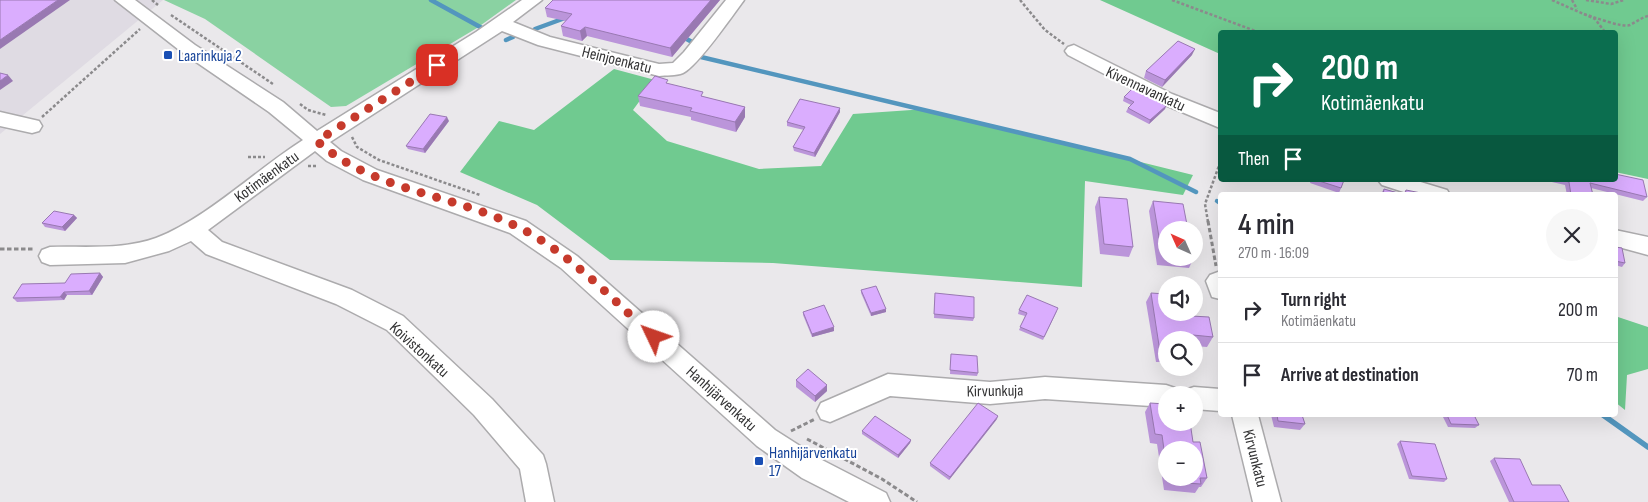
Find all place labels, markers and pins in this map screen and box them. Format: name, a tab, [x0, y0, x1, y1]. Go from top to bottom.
pin	[416, 44, 458, 86]
place label: Laarinkuja 2	[178, 47, 242, 66]
marker: Laarinkuja 2	[162, 49, 174, 61]
place label: Hanhijärvenkatu 17	[769, 444, 857, 481]
marker: Hanhijärvenkatu 17	[753, 455, 765, 467]

